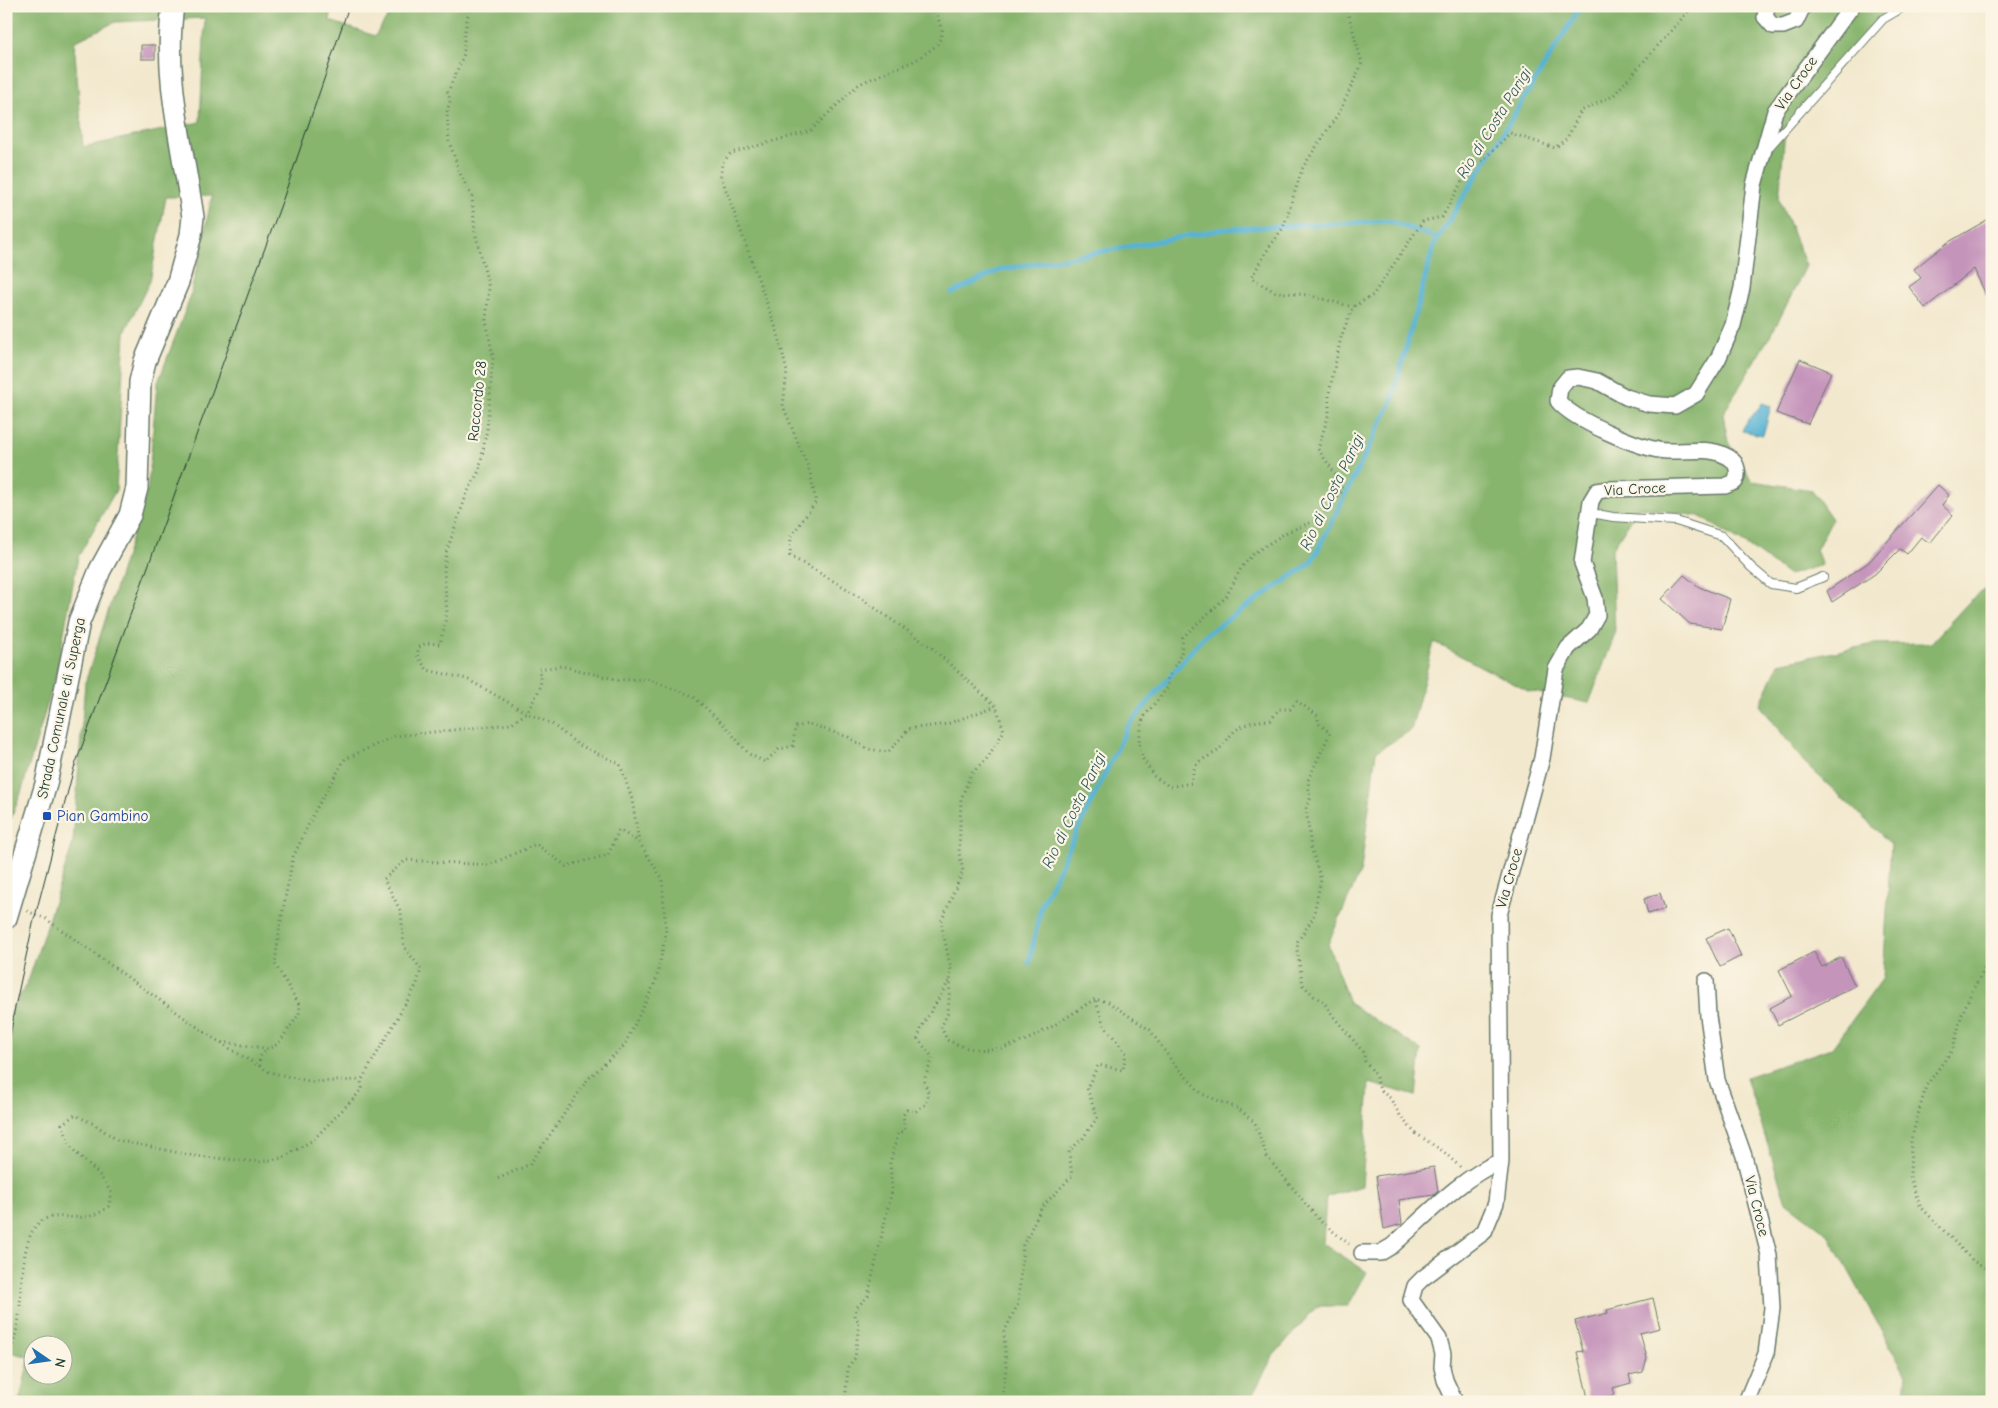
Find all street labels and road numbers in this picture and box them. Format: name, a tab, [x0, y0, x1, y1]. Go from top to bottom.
street label: Via Croce	[1771, 52, 1821, 113]
street label: Raccordo 28	[464, 360, 490, 442]
street label: Via Croce	[1604, 478, 1667, 500]
street label: Strada Comunale di Superga	[33, 616, 89, 800]
street label: Via Croce	[1492, 845, 1526, 910]
street label: Via Croce	[1741, 1174, 1773, 1239]

